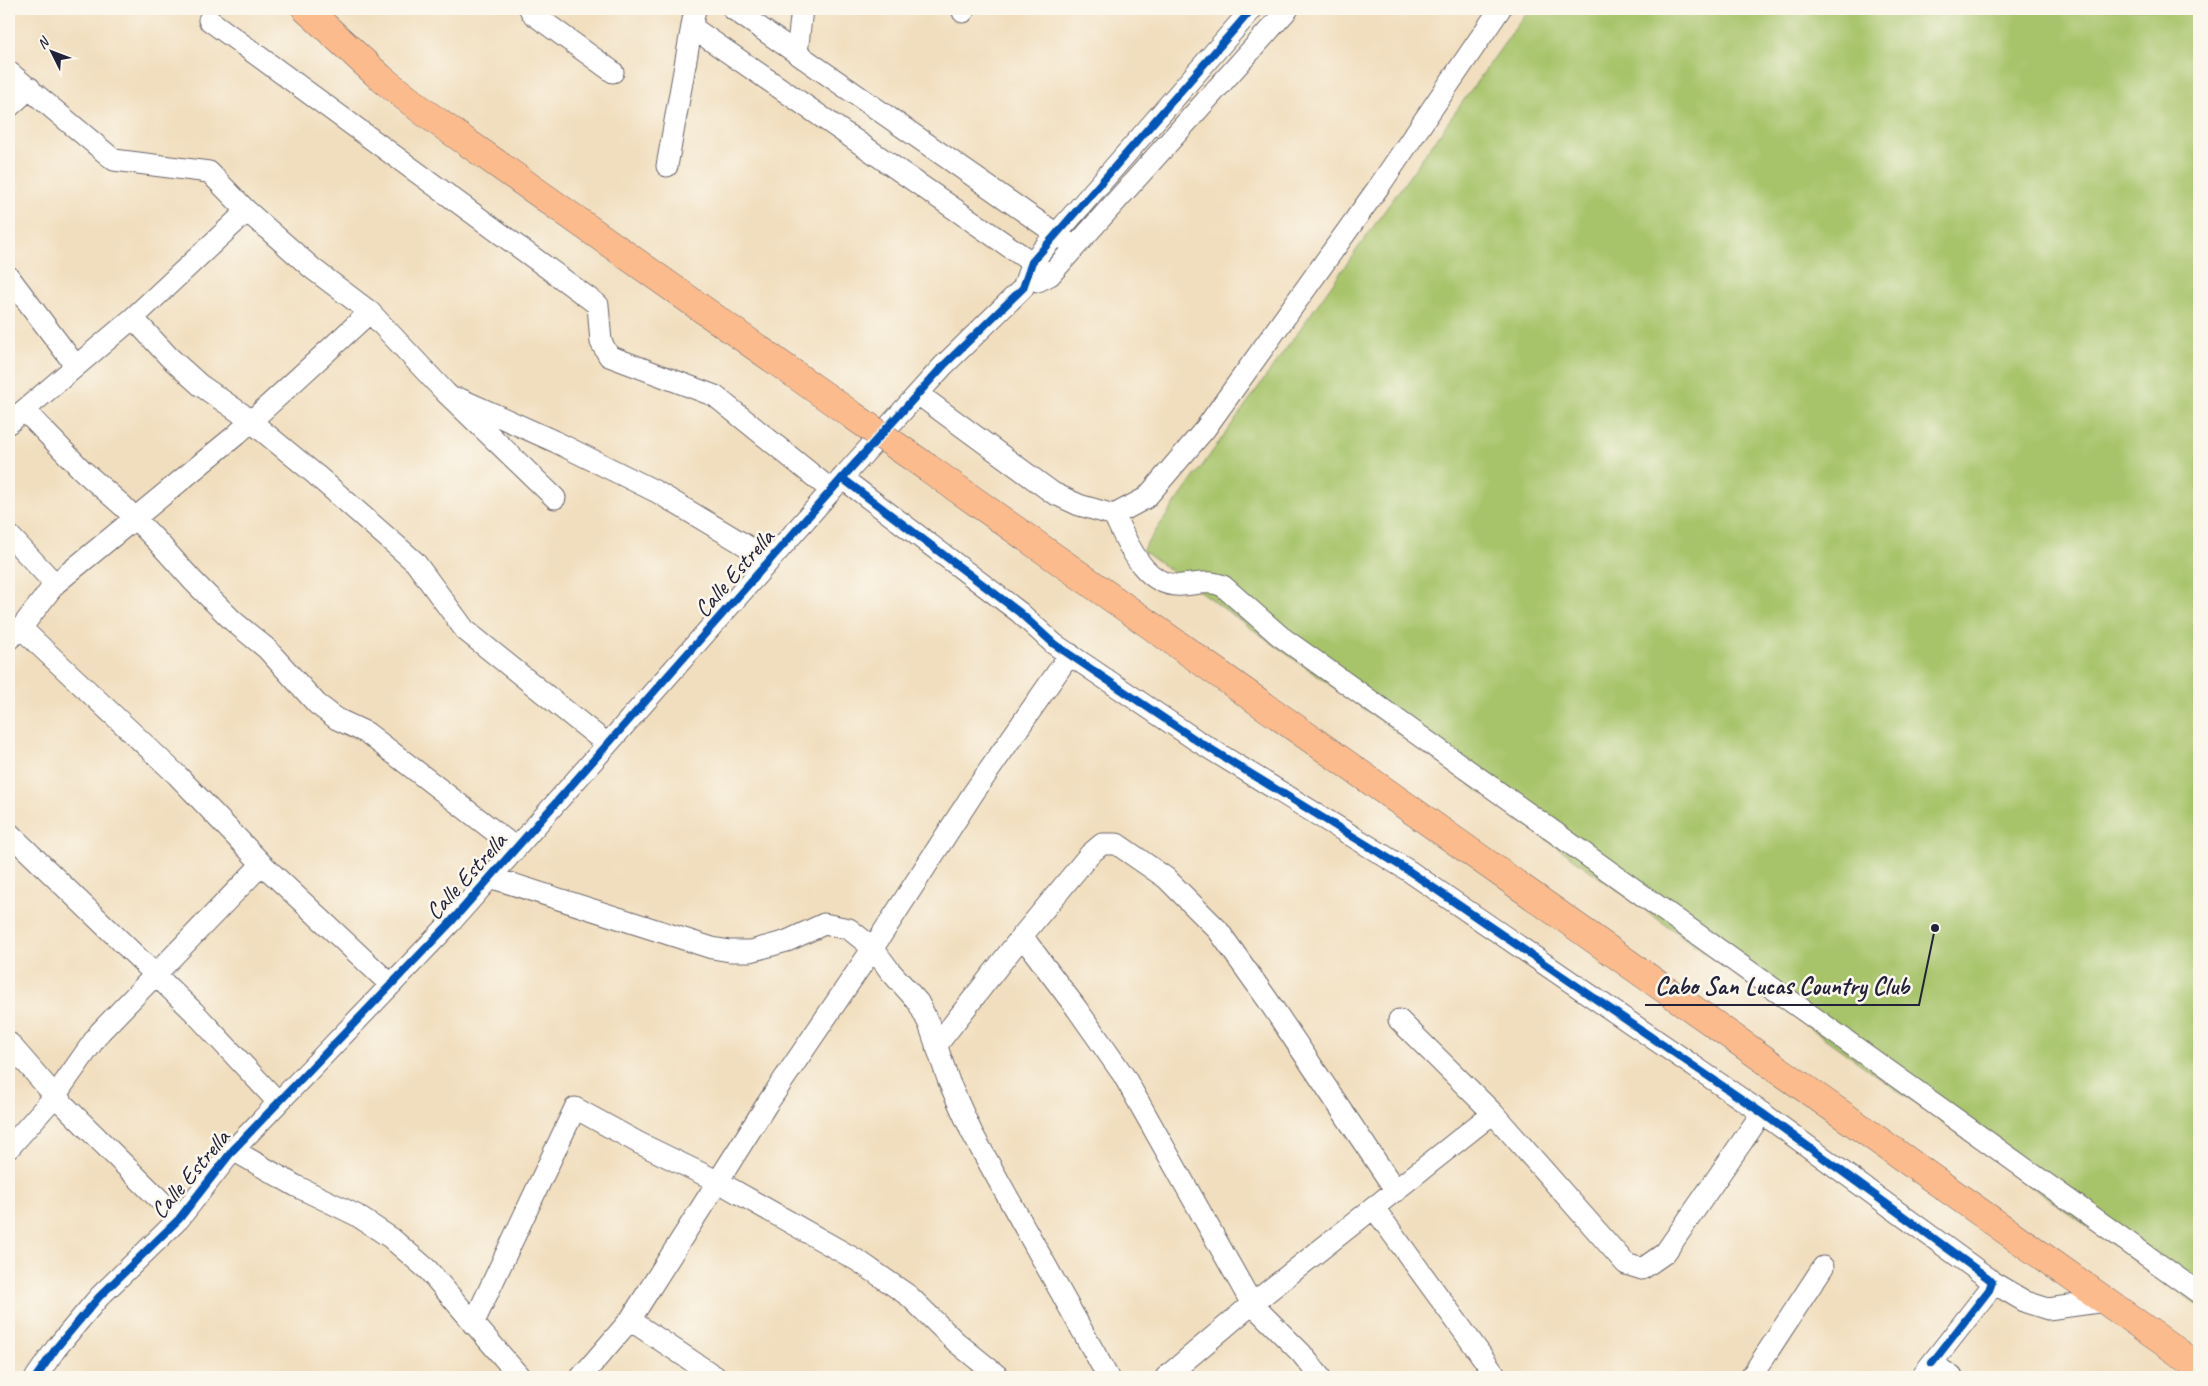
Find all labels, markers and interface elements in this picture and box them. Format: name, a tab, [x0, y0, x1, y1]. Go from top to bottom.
north arrow	[28, 28, 78, 78]
text: N	[33, 33, 53, 53]
street label: Calle Estrella	[687, 521, 782, 623]
street label: Calle Estrella	[419, 825, 514, 926]
callout: Cabo San Lucas Country Club	[1645, 965, 1919, 1005]
text: Cabo San Lucas Country Club	[1655, 970, 1911, 1002]
street label: Calle Estrella	[144, 1122, 237, 1225]

